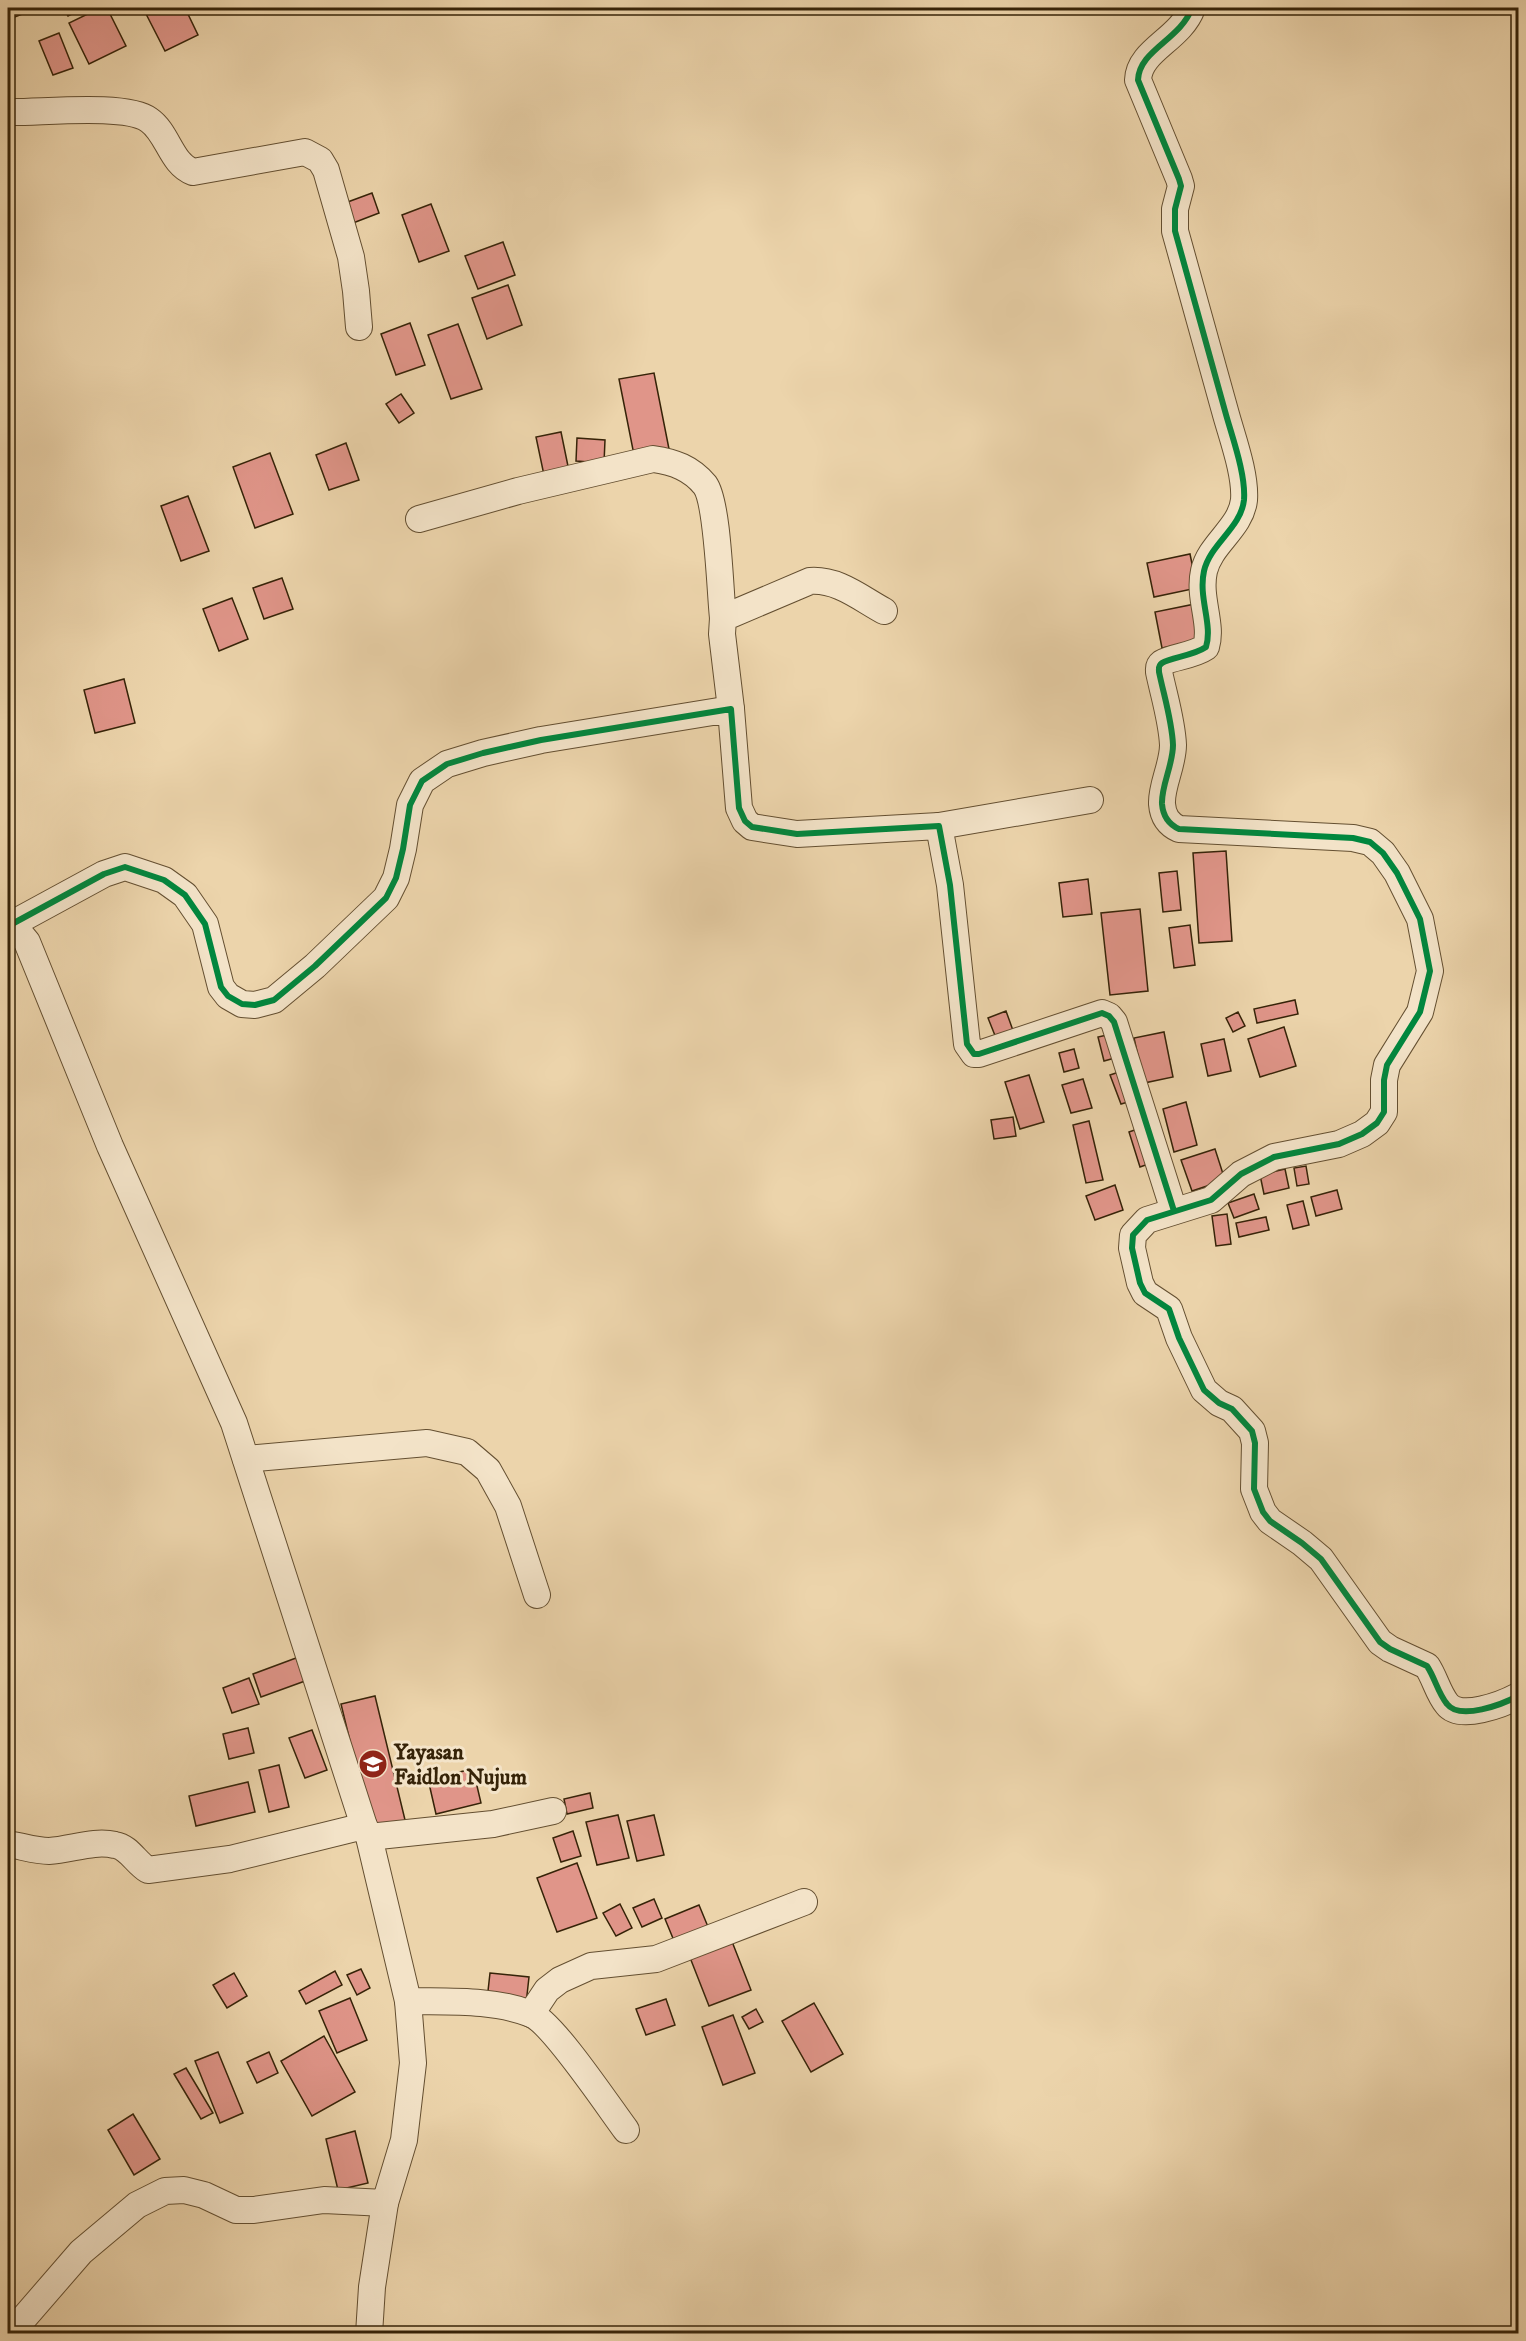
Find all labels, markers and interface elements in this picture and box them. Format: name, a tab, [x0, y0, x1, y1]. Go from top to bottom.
place label: Yayasan Faidlon Nujum	[393, 1739, 527, 1792]
school or university icon: Yayasan Faidlon Nujum	[357, 1748, 389, 1780]

